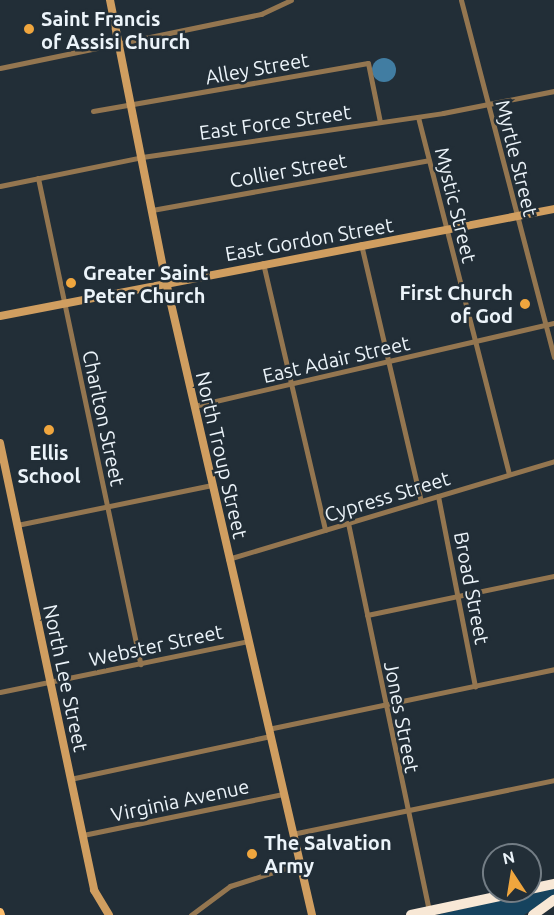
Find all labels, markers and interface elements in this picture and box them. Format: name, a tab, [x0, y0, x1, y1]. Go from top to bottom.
place label: Saint Francis of Assisi Church	[41, 6, 190, 53]
marker: Saint Francis of Assisi Church	[22, 22, 36, 36]
street label: Alley Street	[203, 47, 311, 89]
street label: Myrtle Street	[491, 97, 543, 219]
street label: East Force Street	[198, 99, 352, 145]
street label: Mystic Street	[430, 145, 482, 265]
street label: Collier Street	[228, 148, 348, 192]
street label: East Gordon Street	[223, 212, 395, 266]
place label: Greater Saint Peter Church	[83, 260, 208, 307]
marker: Greater Saint Peter Church	[64, 276, 78, 290]
place label: First Church of God	[399, 280, 513, 327]
marker: First Church of God	[518, 297, 532, 311]
street label: East Adair Street	[260, 330, 412, 388]
street label: Charlton Street	[78, 348, 130, 488]
street label: North Troup Street	[191, 369, 253, 541]
marker: Ellis School	[42, 423, 56, 437]
place label: Ellis School	[17, 440, 81, 487]
street label: Cypress Street	[321, 466, 453, 526]
street label: Broad Street	[449, 530, 495, 646]
street label: North Lee Street	[39, 602, 93, 754]
street label: Webster Street	[87, 619, 225, 671]
street label: Jones Street	[379, 659, 425, 775]
street label: Virginia Avenue	[109, 774, 251, 826]
place label: The Salvation Army	[264, 831, 392, 878]
north arrow	[482, 843, 542, 903]
marker: The Salvation Army	[245, 847, 259, 861]
text: N	[501, 847, 516, 867]

